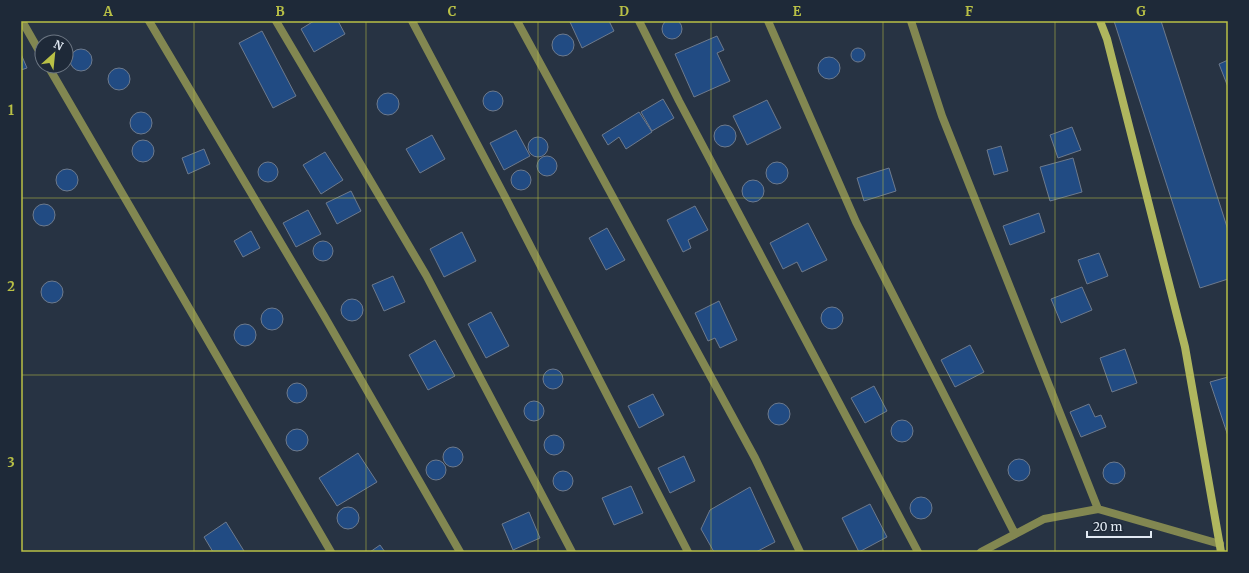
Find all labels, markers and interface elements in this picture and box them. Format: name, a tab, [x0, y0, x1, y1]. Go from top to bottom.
text: A	[102, 3, 113, 20]
text: B	[275, 3, 285, 20]
text: C	[448, 3, 457, 20]
text: D	[619, 3, 629, 20]
text: E	[793, 3, 802, 20]
text: F	[965, 3, 973, 20]
text: G	[1136, 3, 1146, 20]
north arrow	[34, 34, 74, 74]
text: N	[51, 37, 66, 53]
text: 1	[8, 102, 14, 119]
text: 2	[7, 278, 15, 295]
text: 3	[7, 454, 15, 471]
scale bar	[1087, 513, 1151, 539]
text: 20 m	[1093, 519, 1122, 534]

